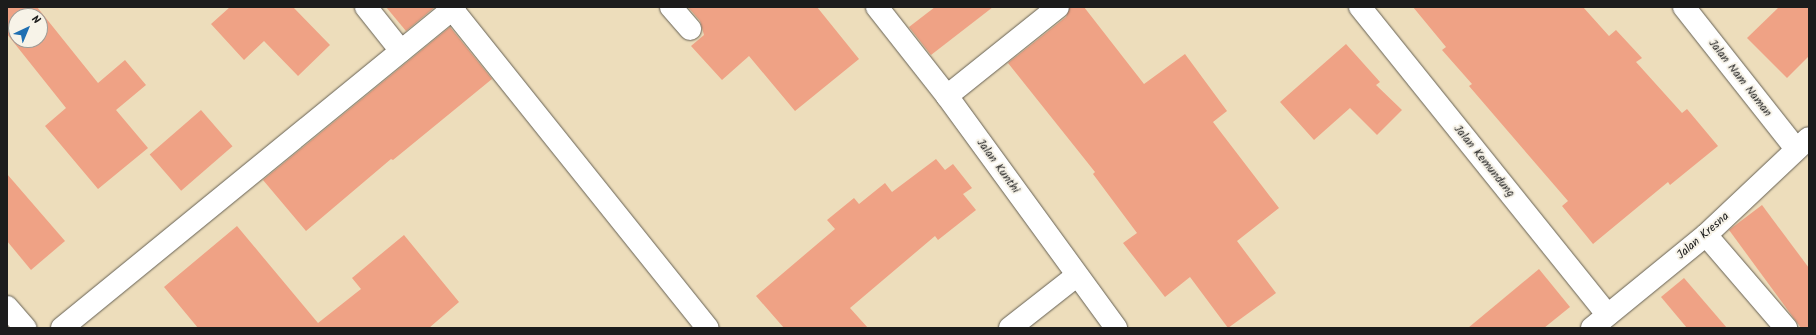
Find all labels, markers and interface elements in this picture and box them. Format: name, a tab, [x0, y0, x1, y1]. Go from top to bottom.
north arrow	[8, 8, 48, 48]
text: N	[27, 11, 44, 29]
street label: Jalan Nam Naman	[1705, 36, 1775, 120]
street label: Jalan Kemundung	[1450, 122, 1518, 200]
street label: Jalan Kunthi	[973, 136, 1023, 196]
street label: Jalan Kresna	[1674, 209, 1732, 263]

